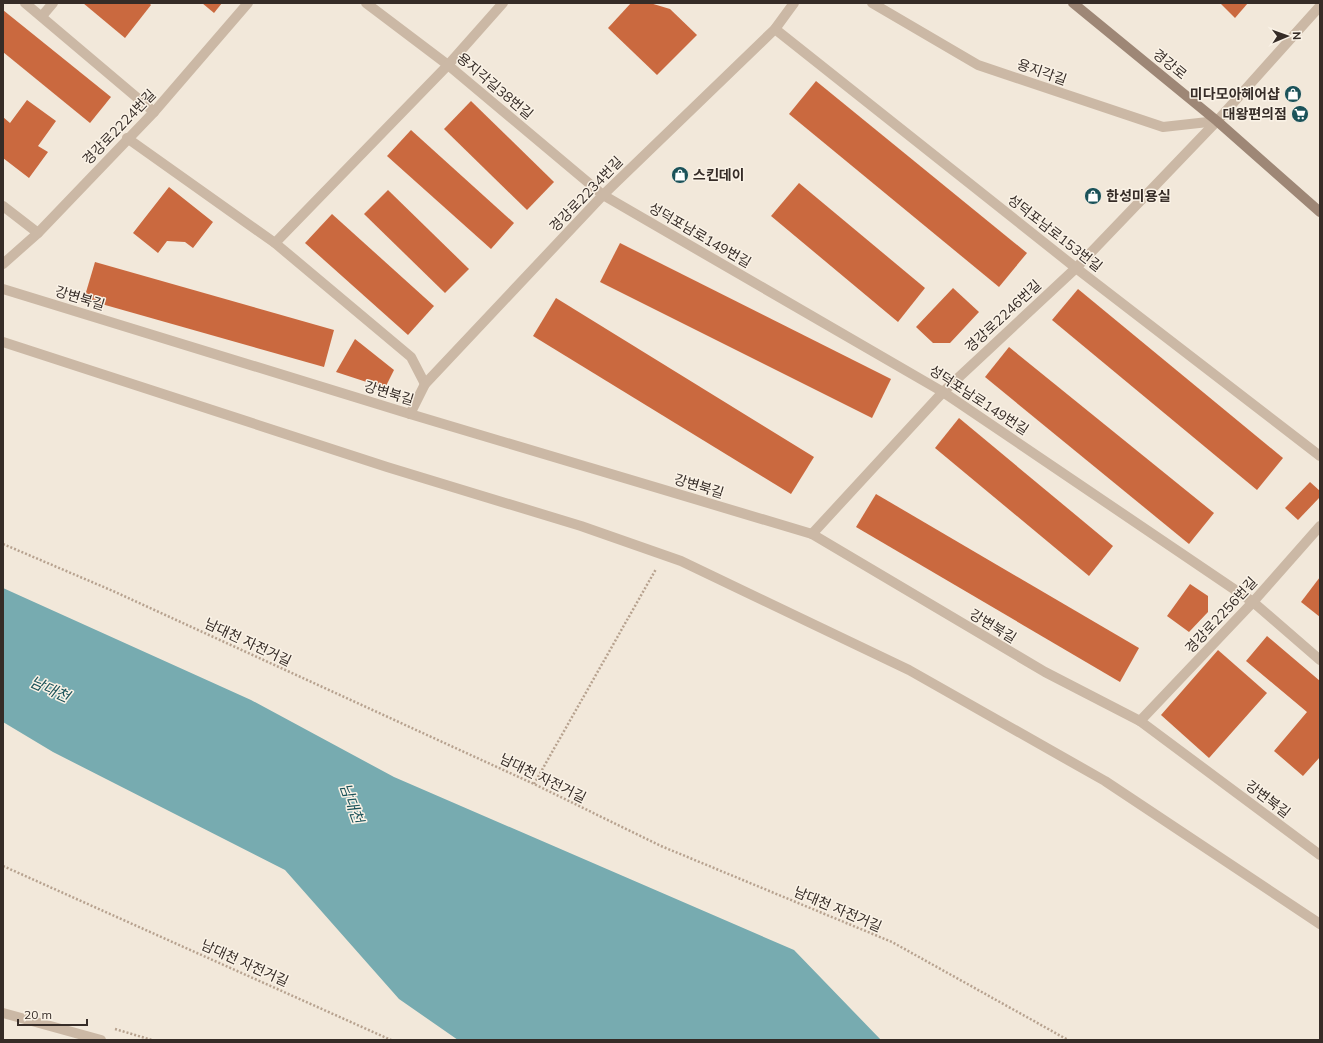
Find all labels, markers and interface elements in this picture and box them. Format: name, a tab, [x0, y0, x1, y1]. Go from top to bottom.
north arrow	[1267, 16, 1307, 56]
text: N	[1290, 31, 1304, 40]
street label: 경강로	[1149, 45, 1191, 83]
street label: 용지각길38번길	[453, 49, 537, 123]
street label: 용지각길	[1015, 55, 1069, 89]
shop icon: 미다모아헤어샵	[1283, 84, 1303, 104]
place label: 미다모아헤어샵	[1190, 85, 1280, 103]
street label: 경강로2224번길	[78, 86, 160, 168]
supermarket icon: 대왕편의점	[1290, 104, 1310, 124]
place label: 대왕편의점	[1223, 105, 1287, 123]
street label: 경강로2234번길	[545, 153, 627, 235]
shop icon: 스킨데이	[670, 165, 690, 185]
place label: 스킨데이	[693, 166, 745, 184]
shop icon: 한성미용실	[1083, 186, 1103, 206]
place label: 한성미용실	[1106, 187, 1170, 205]
street label: 성덕포남로153번길	[1004, 190, 1106, 276]
street label: 성덕포남로149번길	[646, 198, 754, 272]
street label: 경강로2246번길	[961, 276, 1045, 356]
street label: 강변북길	[53, 282, 107, 314]
street label: 성덕포남로149번길	[926, 361, 1032, 439]
street label: 강변북길	[362, 377, 416, 409]
street label: 강변북길	[672, 470, 726, 502]
street label: 경강로2256번길	[1181, 573, 1261, 657]
street label: 강변북길	[966, 605, 1020, 647]
street label: 남대천 자전거길	[202, 614, 294, 670]
water label: 남대천	[27, 672, 75, 707]
street label: 남대천 자전거길	[497, 749, 589, 807]
street label: 강변북길	[1242, 776, 1294, 822]
water label: 남대천	[336, 780, 369, 828]
street label: 남대천 자전거길	[791, 882, 885, 936]
street label: 남대천 자전거길	[198, 936, 292, 990]
scale bar	[18, 1001, 87, 1027]
text: 20 m	[24, 1007, 52, 1022]

